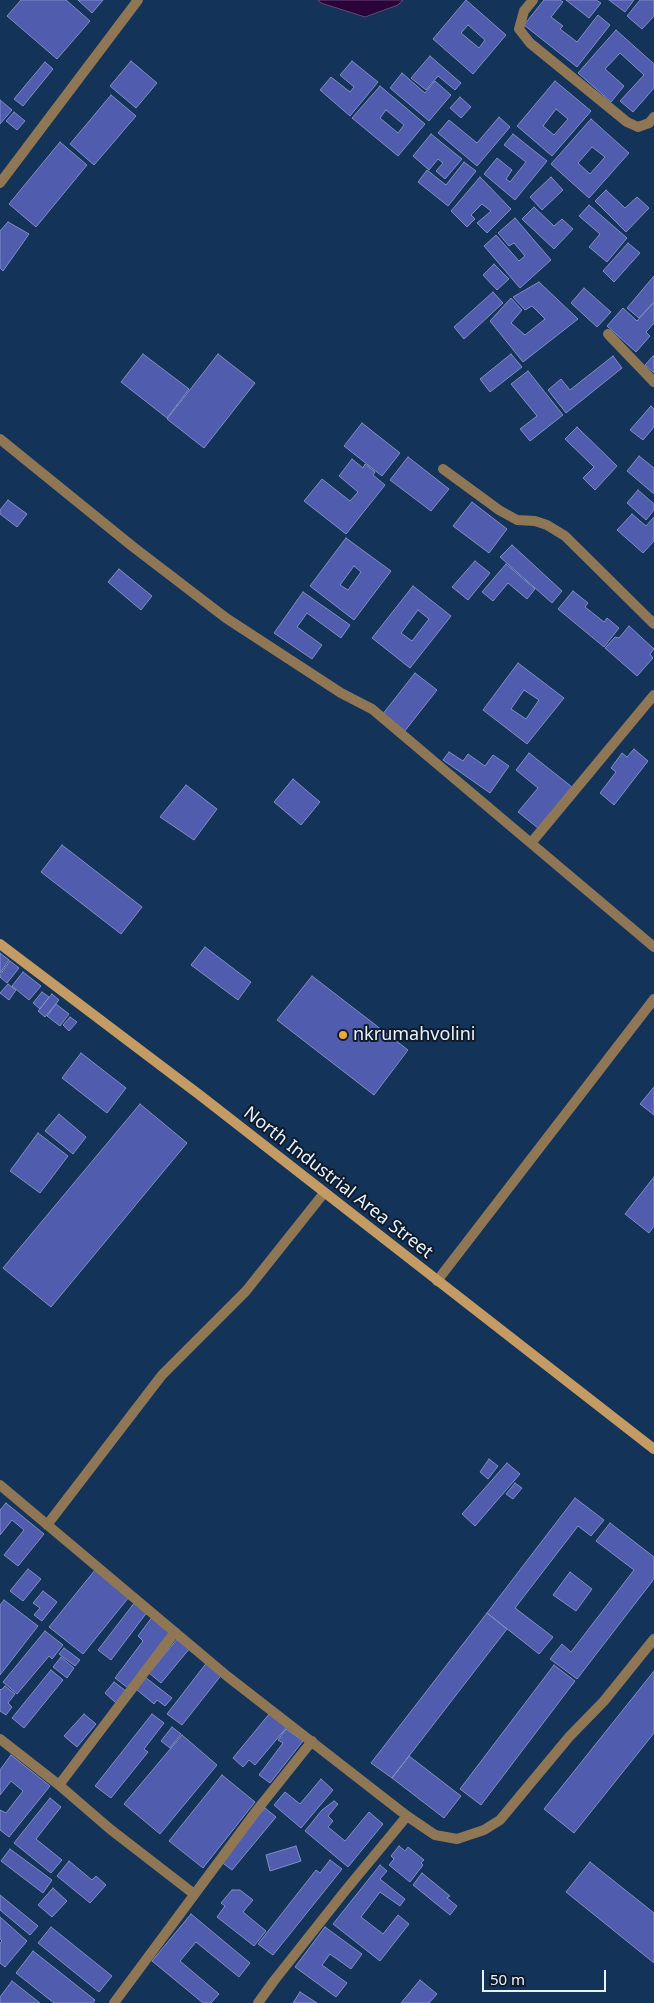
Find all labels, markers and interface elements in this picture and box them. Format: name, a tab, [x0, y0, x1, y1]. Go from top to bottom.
place label: nkrumahvolini	[353, 1024, 475, 1046]
marker: nkrumahvolini	[337, 1029, 349, 1041]
street label: North Industrial Area Street	[239, 1102, 437, 1264]
scale bar	[484, 1960, 608, 1992]
text: 50 m	[490, 1969, 525, 1989]

